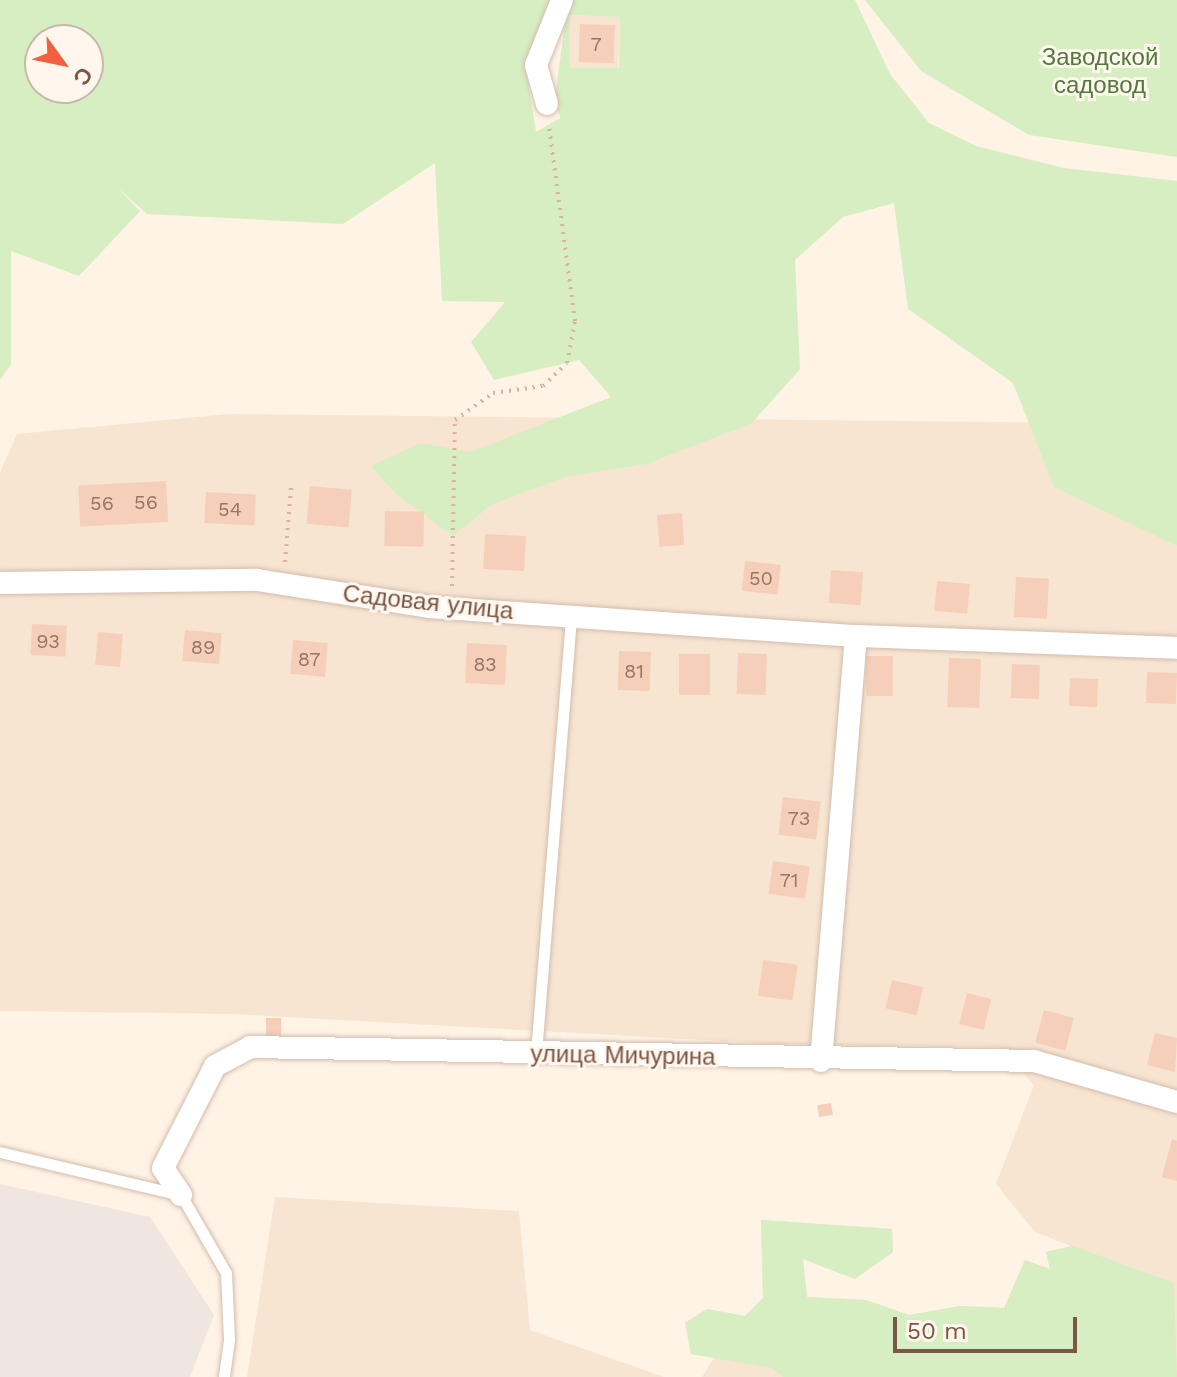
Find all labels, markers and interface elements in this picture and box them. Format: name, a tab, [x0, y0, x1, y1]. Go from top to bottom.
north arrow	[24, 24, 104, 104]
house number: 7	[590, 32, 602, 56]
park label: Заводской садовод	[1042, 44, 1158, 100]
text: С	[68, 63, 98, 90]
house number: 56	[134, 490, 158, 514]
house number: 56	[90, 491, 114, 515]
house number: 54	[218, 497, 242, 521]
house number: 50	[749, 566, 773, 590]
street label: Садовая улица	[341, 580, 515, 626]
house number: 93	[36, 629, 60, 653]
house number: 89	[191, 635, 215, 659]
house number: 87	[298, 647, 320, 671]
house number: 83	[473, 652, 497, 676]
house number: 81	[624, 659, 644, 683]
house number: 73	[788, 806, 810, 830]
house number: 71	[779, 868, 799, 892]
street label: улица Мичурина	[530, 1040, 716, 1072]
scale bar	[897, 1301, 1081, 1351]
text: 50 m	[907, 1317, 967, 1345]

